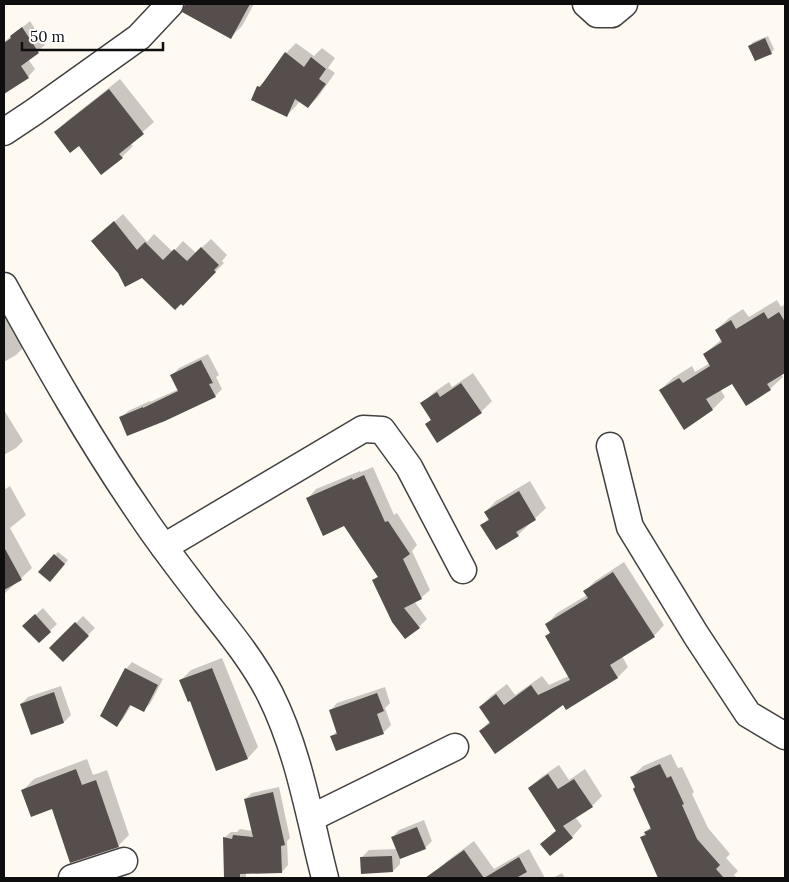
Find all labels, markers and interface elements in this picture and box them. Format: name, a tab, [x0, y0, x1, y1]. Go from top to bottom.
scale bar	[22, 20, 164, 52]
text: 50 m	[30, 27, 65, 46]

